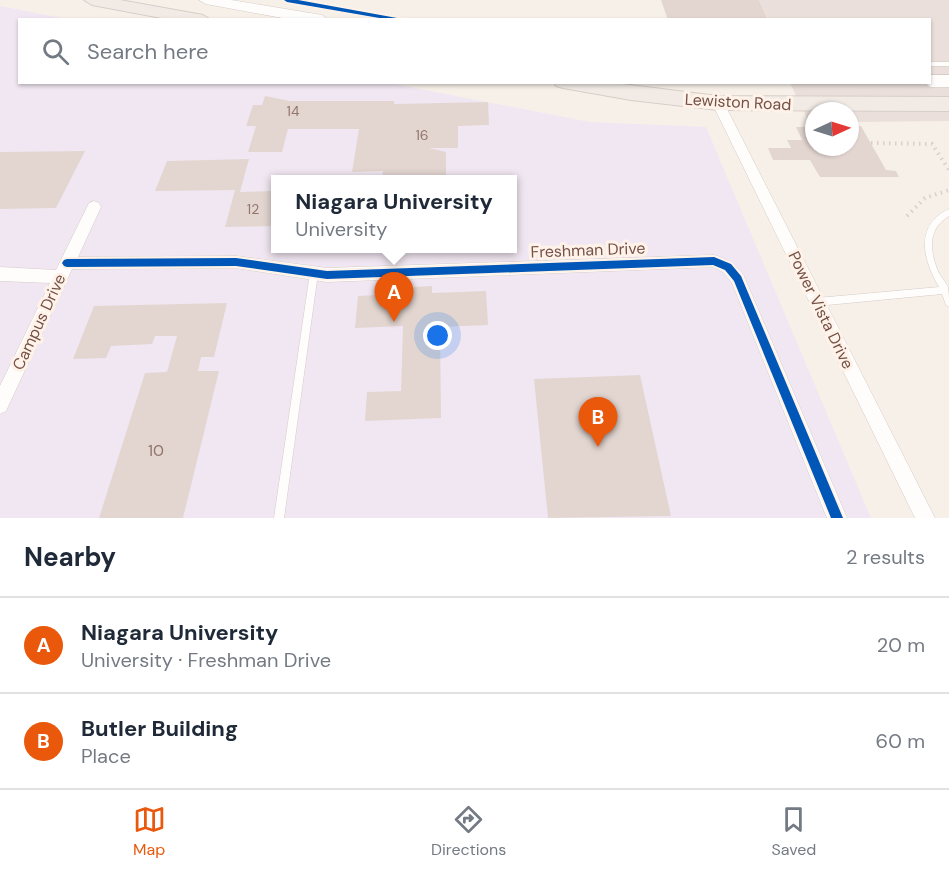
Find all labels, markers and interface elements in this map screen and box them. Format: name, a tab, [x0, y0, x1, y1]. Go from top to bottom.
search box	[18, 18, 931, 84]
icon: search	[39, 35, 72, 68]
text: Search here	[87, 37, 208, 66]
street label: Lewiston Road	[684, 89, 792, 115]
house number: 14	[287, 102, 300, 120]
north arrow	[805, 102, 859, 156]
house number: 16	[415, 126, 429, 144]
popup	[271, 175, 517, 253]
text: Niagara University	[295, 187, 493, 216]
house number: 12	[247, 200, 259, 218]
text: University	[295, 216, 387, 242]
street label: Freshman Drive	[530, 238, 646, 262]
street label: Power Vista Drive	[783, 248, 859, 372]
street label: Campus Drive	[8, 271, 70, 373]
pin: A	[374, 272, 414, 322]
your location	[423, 321, 452, 350]
pin: B	[578, 398, 618, 447]
house number: 10	[148, 440, 164, 461]
text: Nearby	[24, 540, 116, 574]
text: 2 results	[846, 544, 925, 570]
text: Niagara University	[81, 618, 278, 647]
text: A	[36, 632, 51, 658]
text: 20 m	[877, 632, 925, 658]
text: University · Freshman Drive	[81, 647, 331, 673]
text: Butler Building	[81, 714, 238, 743]
text: B	[37, 728, 50, 754]
text: 60 m	[876, 728, 925, 754]
text: Place	[81, 743, 131, 769]
tab: Map	[133, 803, 166, 860]
tab: Directions	[431, 803, 506, 860]
tab: Saved	[772, 803, 816, 860]

